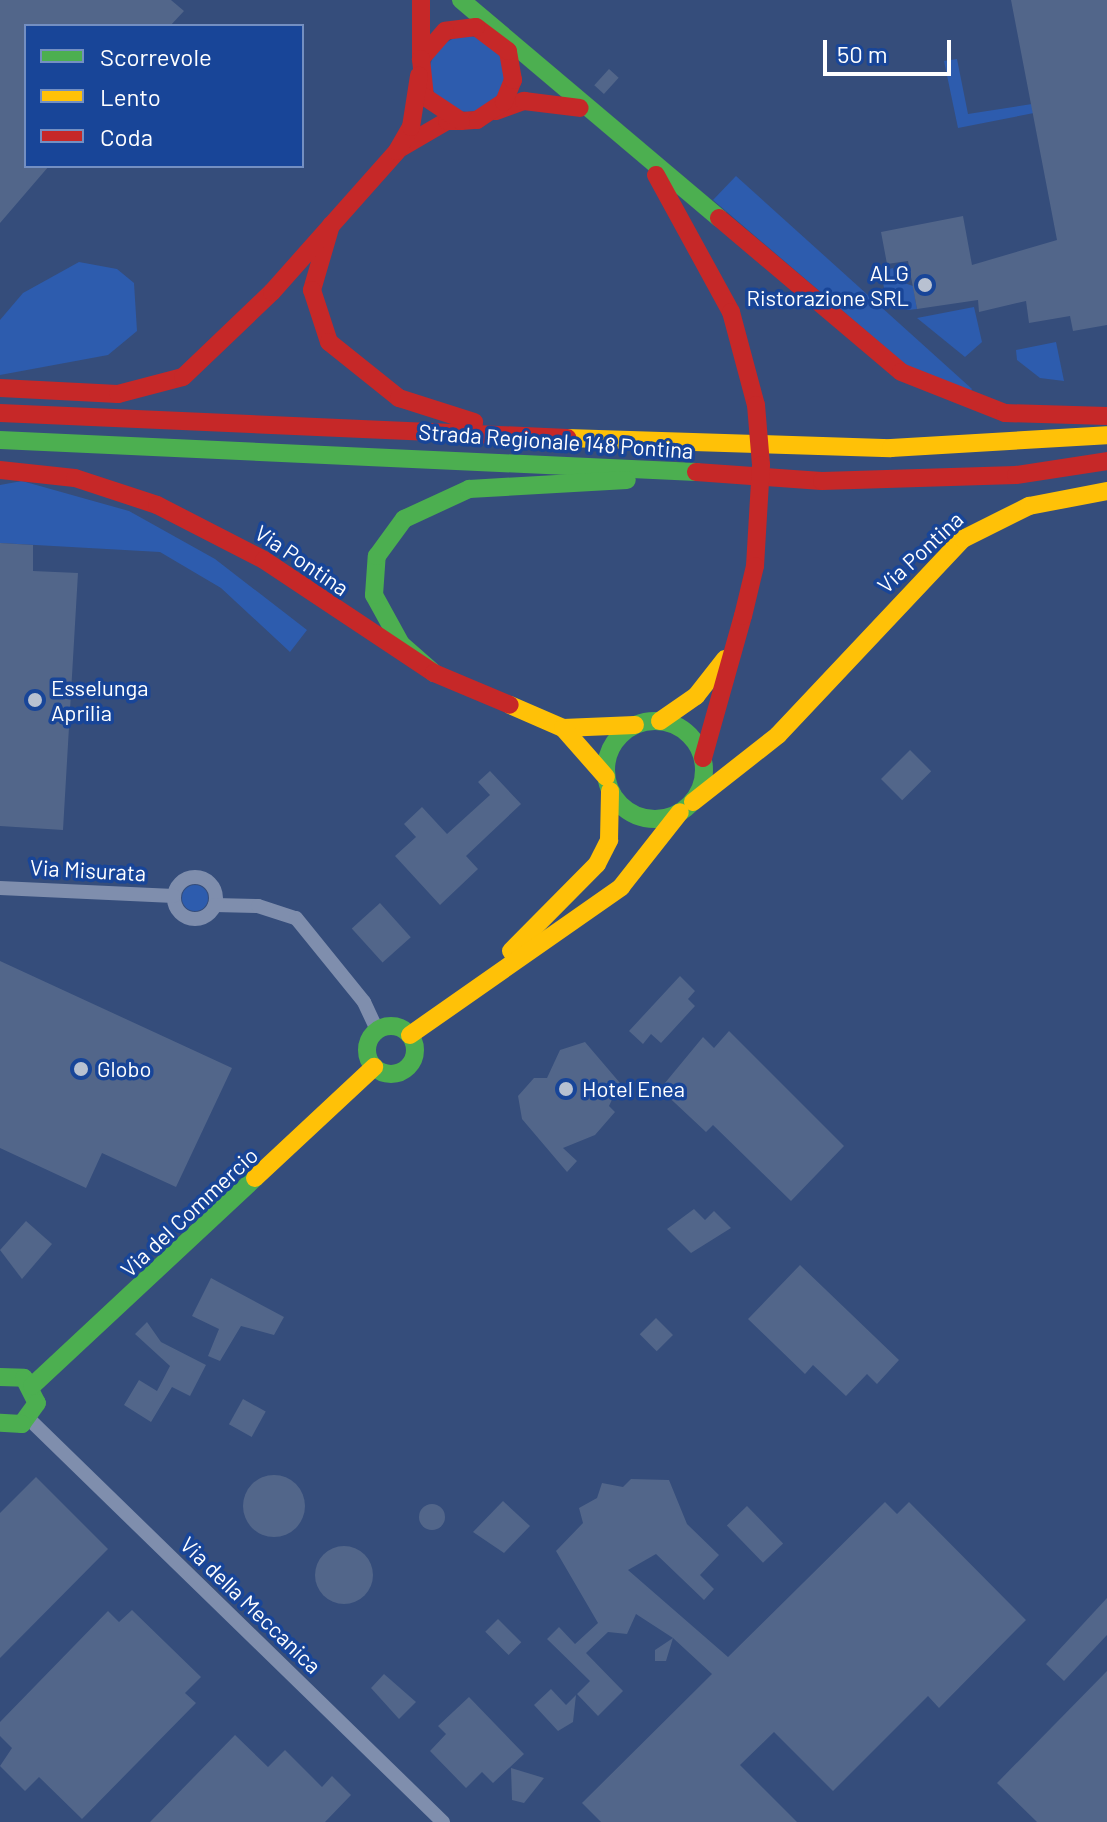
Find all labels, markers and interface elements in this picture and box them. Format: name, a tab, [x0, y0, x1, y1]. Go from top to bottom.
legend	[24, 24, 304, 168]
scale bar	[827, 24, 955, 74]
text: 50 m	[837, 39, 888, 68]
text: Scorrevole	[100, 42, 212, 71]
text: Lento	[100, 82, 161, 111]
text: Coda	[100, 122, 153, 151]
place label: ALG Ristorazione SRL	[746, 259, 909, 310]
marker: ALG Ristorazione SRL	[916, 276, 934, 294]
street label: Strada Regionale 148 Pontina	[418, 418, 694, 464]
street label: Via Pontina	[872, 506, 968, 598]
street label: Via Pontina	[250, 519, 354, 601]
place label: Esselunga Aprilia	[51, 674, 149, 726]
marker: Esselunga Aprilia	[26, 691, 44, 709]
street label: Via Misurata	[29, 854, 147, 886]
place label: Globo	[97, 1056, 151, 1082]
marker: Globo	[72, 1060, 90, 1078]
place label: Hotel Enea	[582, 1076, 685, 1102]
marker: Hotel Enea	[557, 1080, 575, 1098]
street label: Via del Commercio	[115, 1142, 263, 1282]
street label: Via della Meccanica	[175, 1531, 327, 1679]

